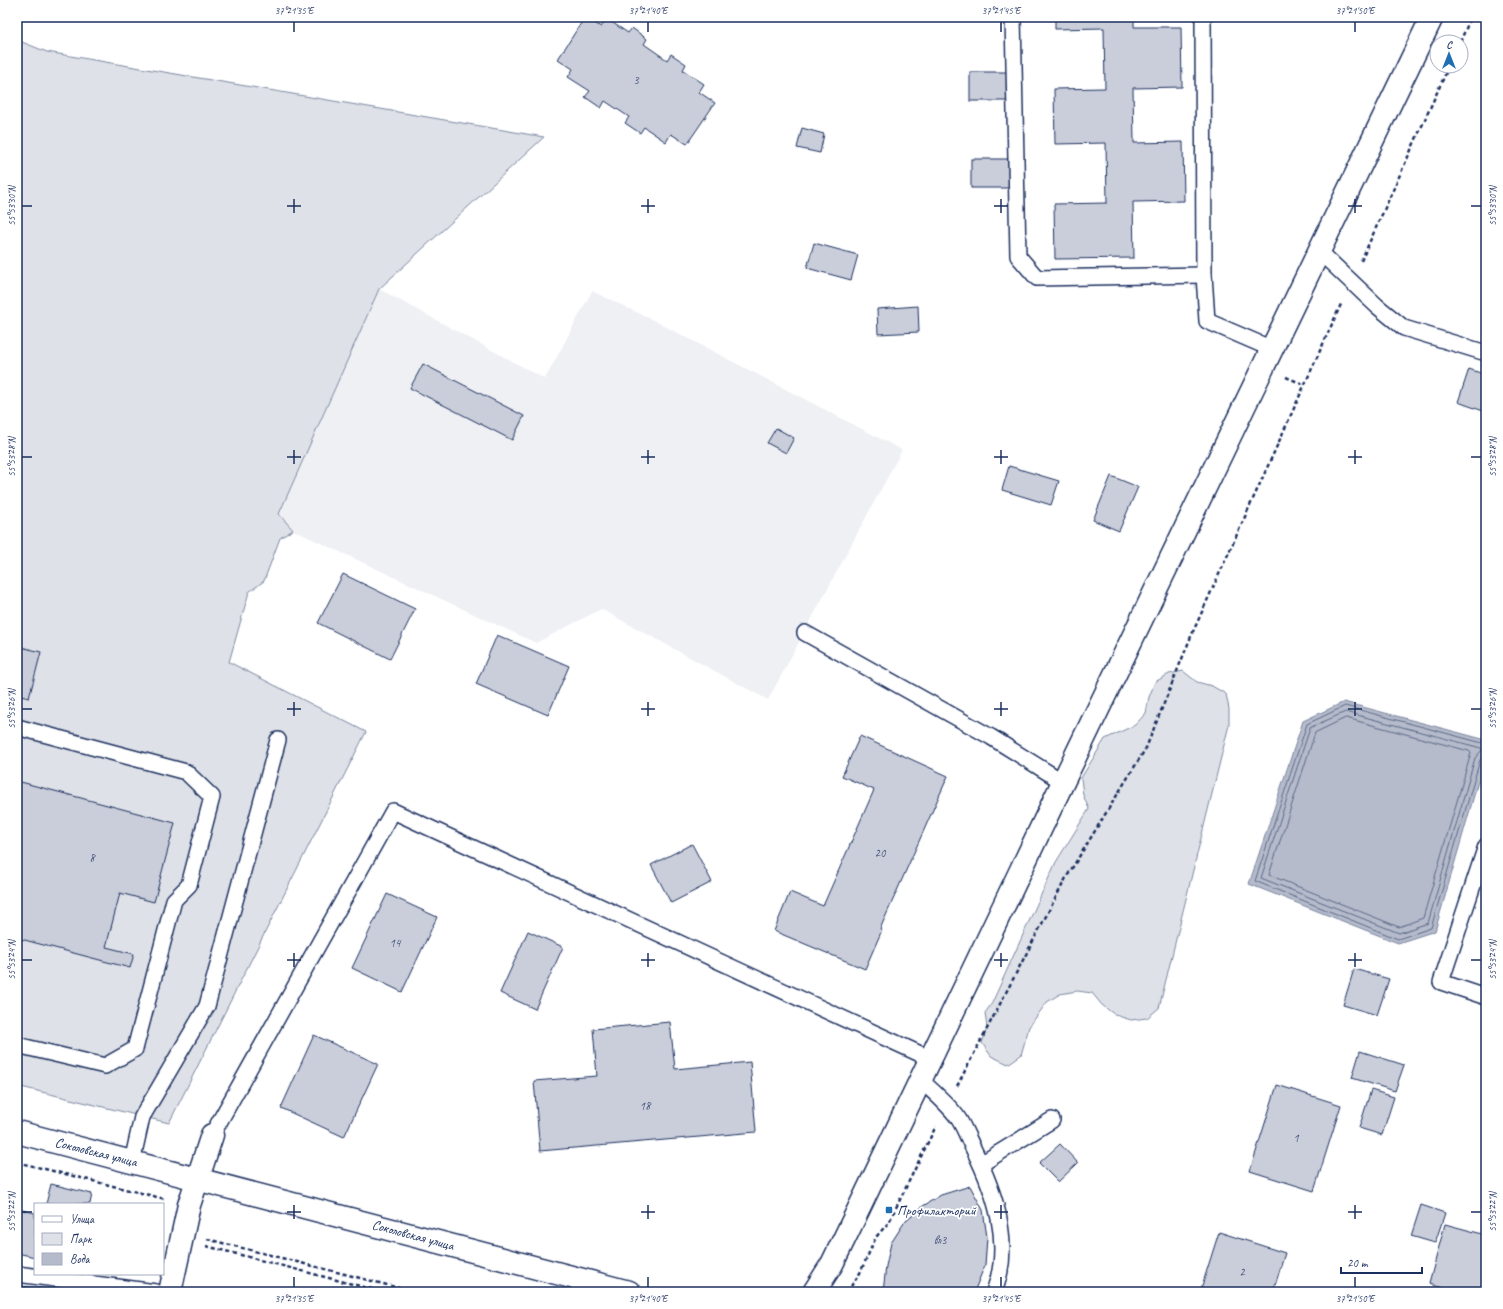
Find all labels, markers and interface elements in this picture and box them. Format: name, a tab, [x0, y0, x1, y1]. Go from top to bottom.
text: 37°21'35"E	[275, 4, 315, 17]
text: 37°21'40"E	[629, 4, 669, 17]
text: 37°21'45"E	[982, 4, 1022, 17]
text: 37°21'50"E	[1336, 4, 1376, 17]
north arrow	[1429, 34, 1469, 74]
text: С	[1446, 37, 1453, 51]
house number: 3	[633, 72, 640, 88]
text: 55°53'30"N	[5, 184, 18, 226]
text: 55°53'30"N	[1486, 184, 1499, 226]
text: 55°53'28"N	[5, 435, 18, 477]
text: 55°53'28"N	[1486, 435, 1499, 477]
text: 55°53'26"N	[5, 687, 18, 729]
text: 55°53'26"N	[1486, 687, 1499, 729]
house number: 20	[875, 845, 887, 861]
house number: 8	[89, 850, 96, 866]
house number: 14	[390, 935, 402, 951]
text: 55°53'24"N	[5, 938, 18, 980]
text: 55°53'24"N	[1486, 938, 1499, 980]
house number: 18	[640, 1098, 652, 1114]
house number: 1	[1293, 1130, 1299, 1146]
street label: Соколовская улица	[53, 1134, 140, 1171]
text: 55°53'22"N	[5, 1190, 18, 1232]
text: 55°53'22"N	[1486, 1190, 1499, 1232]
place label: Профилакторий	[897, 1202, 977, 1219]
legend	[34, 1203, 164, 1275]
marker: Профилакторий	[884, 1205, 894, 1215]
text: Улица	[70, 1211, 95, 1227]
street label: Соколовская улица	[370, 1216, 457, 1254]
text: Парк	[70, 1231, 93, 1247]
house number: вл3	[934, 1232, 948, 1248]
scale bar	[1341, 1249, 1422, 1275]
text: Вода	[70, 1251, 91, 1267]
text: 20 m	[1347, 1255, 1369, 1271]
house number: 2	[1239, 1264, 1246, 1280]
text: 37°21'35"E	[275, 1292, 315, 1305]
text: 37°21'40"E	[629, 1292, 669, 1305]
text: 37°21'45"E	[982, 1292, 1022, 1305]
text: 37°21'50"E	[1336, 1292, 1376, 1305]

